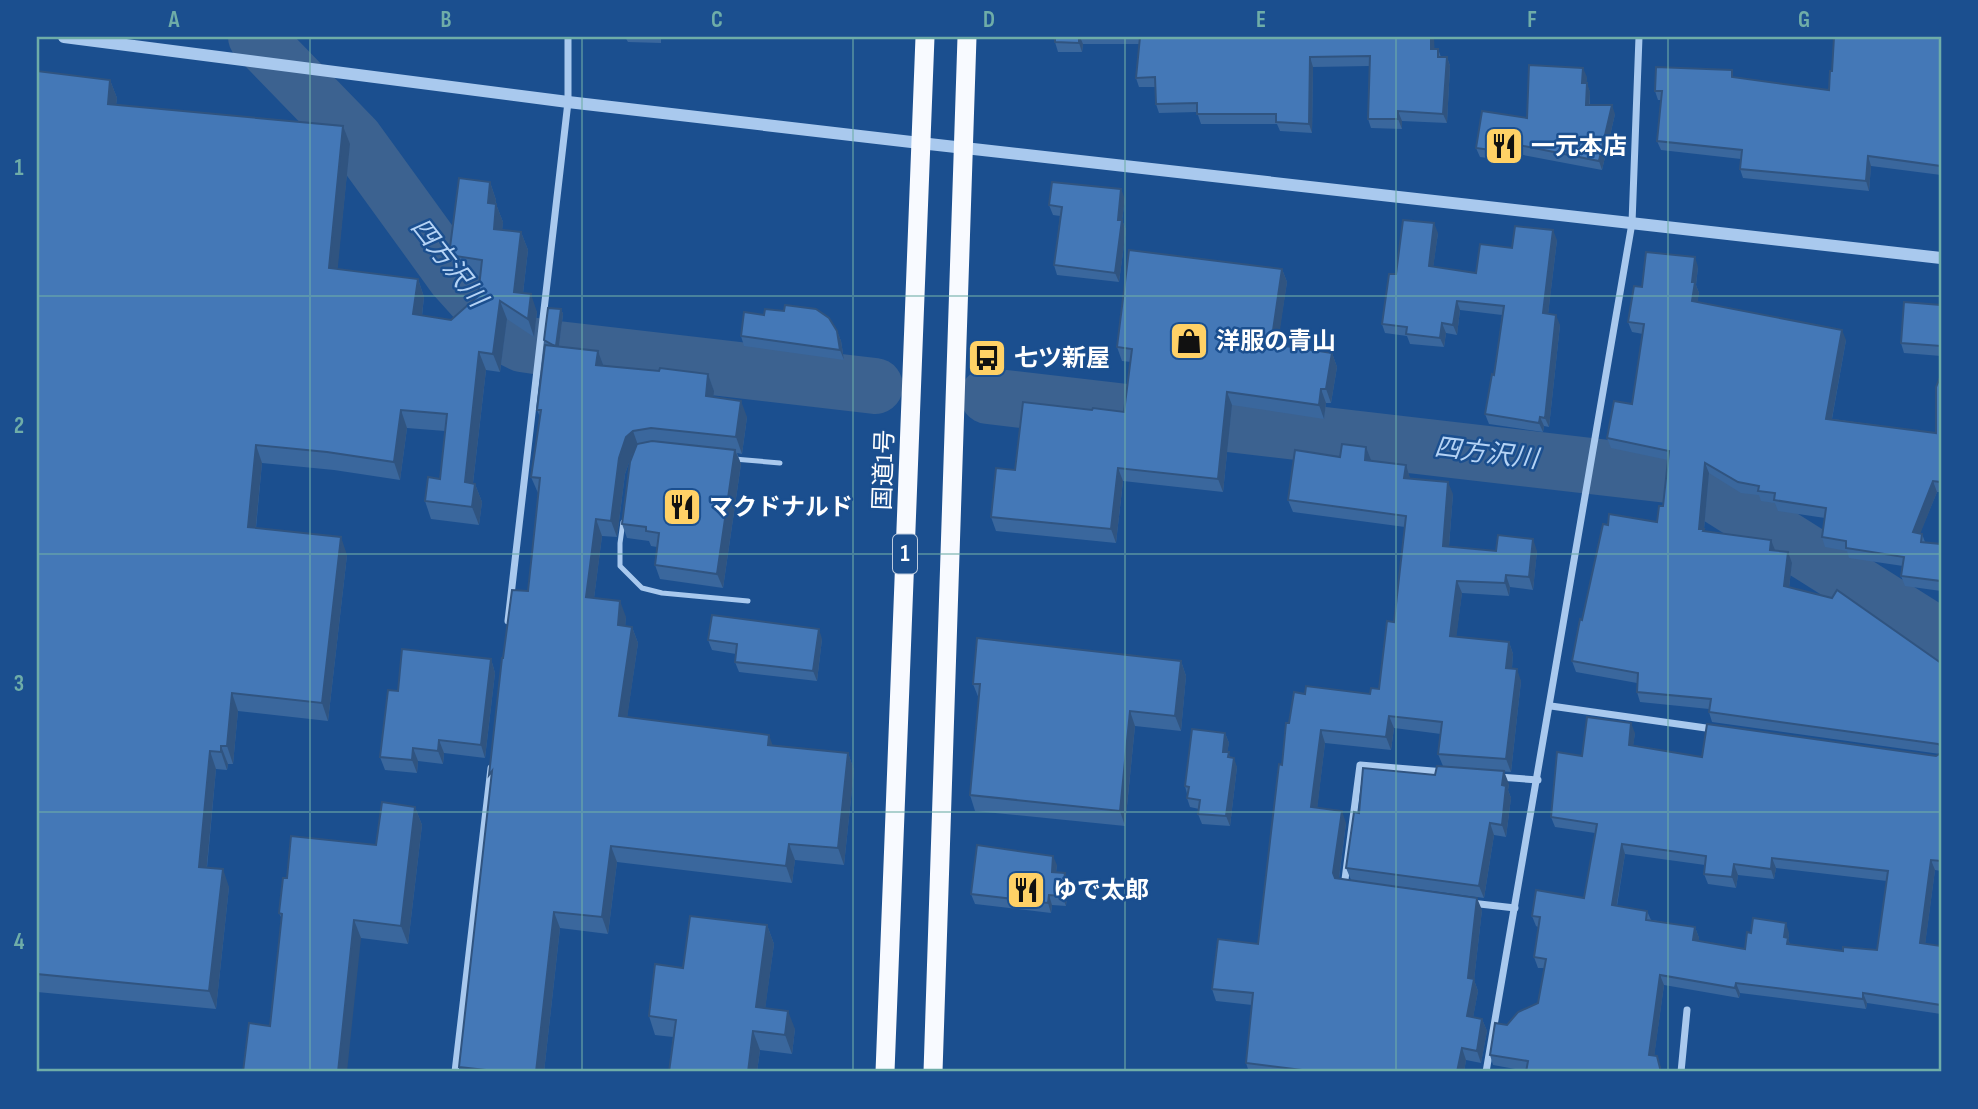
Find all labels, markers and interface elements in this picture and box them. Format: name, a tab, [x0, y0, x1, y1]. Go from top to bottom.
text: A	[168, 6, 181, 34]
text: B	[441, 6, 452, 34]
text: C	[711, 6, 723, 34]
text: D	[983, 6, 995, 34]
text: E	[1256, 6, 1266, 34]
text: F	[1527, 6, 1537, 34]
text: G	[1798, 6, 1810, 34]
restaurant icon: 一元本店	[1483, 125, 1525, 167]
place label: 一元本店	[1531, 132, 1627, 161]
text: 1	[14, 154, 24, 182]
water label: 四方沢川	[404, 212, 494, 316]
shop icon: 洋服の青山	[1168, 320, 1210, 362]
place label: 洋服の青山	[1216, 327, 1336, 356]
bus stop icon: 七ツ新屋	[966, 337, 1008, 379]
place label: 七ツ新屋	[1014, 344, 1110, 373]
text: 2	[14, 412, 24, 440]
street label: 国道1号	[868, 429, 900, 511]
water label: 四方沢川	[1432, 432, 1542, 476]
restaurant icon: マクドナルド	[661, 486, 703, 528]
place label: マクドナルド	[709, 493, 853, 522]
road number: 1	[893, 534, 917, 574]
text: 3	[14, 670, 24, 698]
restaurant icon: ゆで太郎	[1005, 869, 1047, 911]
place label: ゆで太郎	[1053, 876, 1149, 905]
text: 4	[14, 928, 25, 956]

